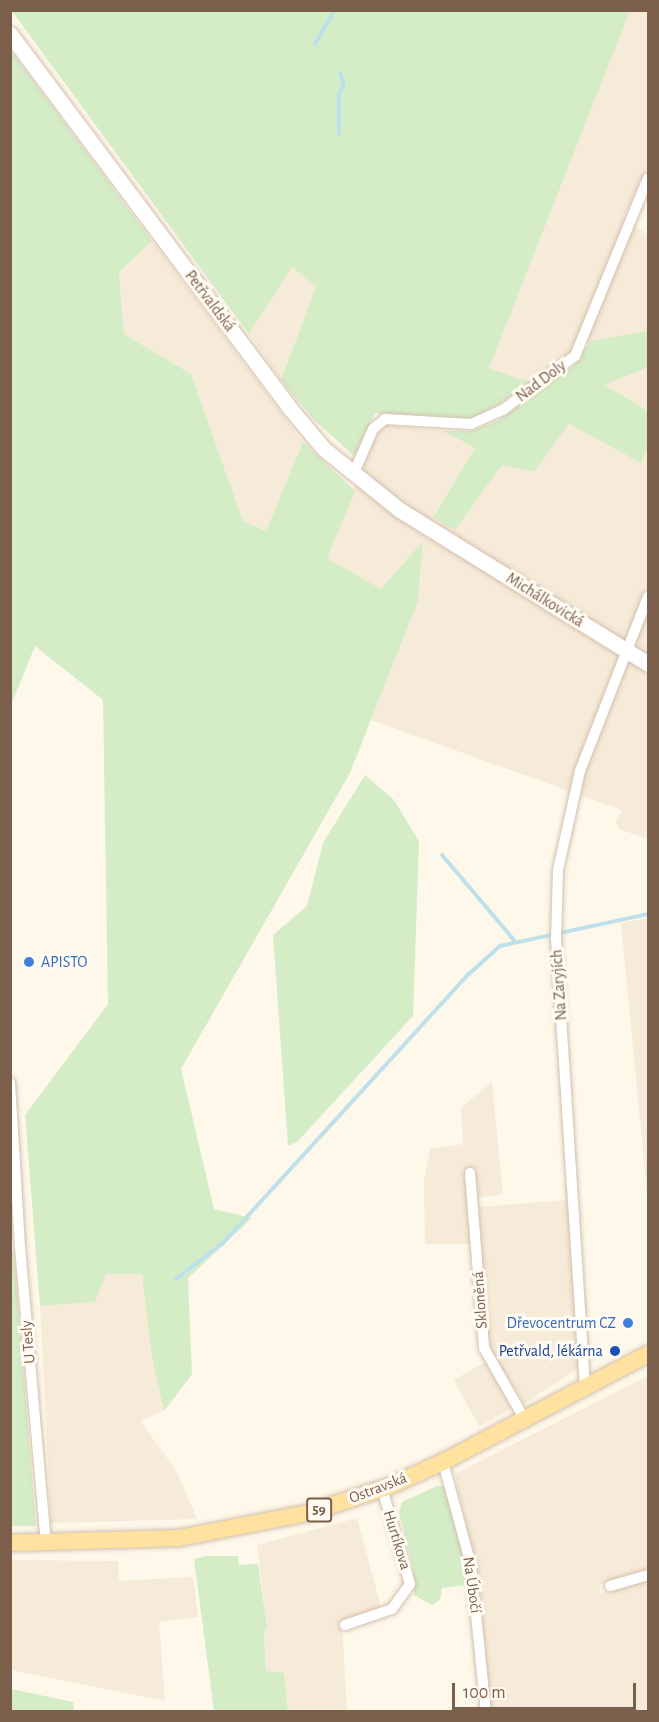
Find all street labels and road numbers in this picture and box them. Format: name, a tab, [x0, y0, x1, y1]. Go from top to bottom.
street label: Petřvaldská	[181, 267, 239, 335]
street label: Nad Doly	[512, 356, 570, 406]
street label: Michálkovická	[503, 568, 587, 632]
street label: Na Zaryjích	[547, 949, 571, 1021]
street label: Skloněná	[468, 1271, 492, 1329]
street label: U Tesly	[17, 1319, 39, 1365]
street label: Ostravská	[346, 1468, 410, 1508]
road number: 59	[306, 1498, 332, 1522]
street label: Hurtíkova	[379, 1508, 415, 1572]
street label: Na Úbočí	[459, 1556, 485, 1614]

